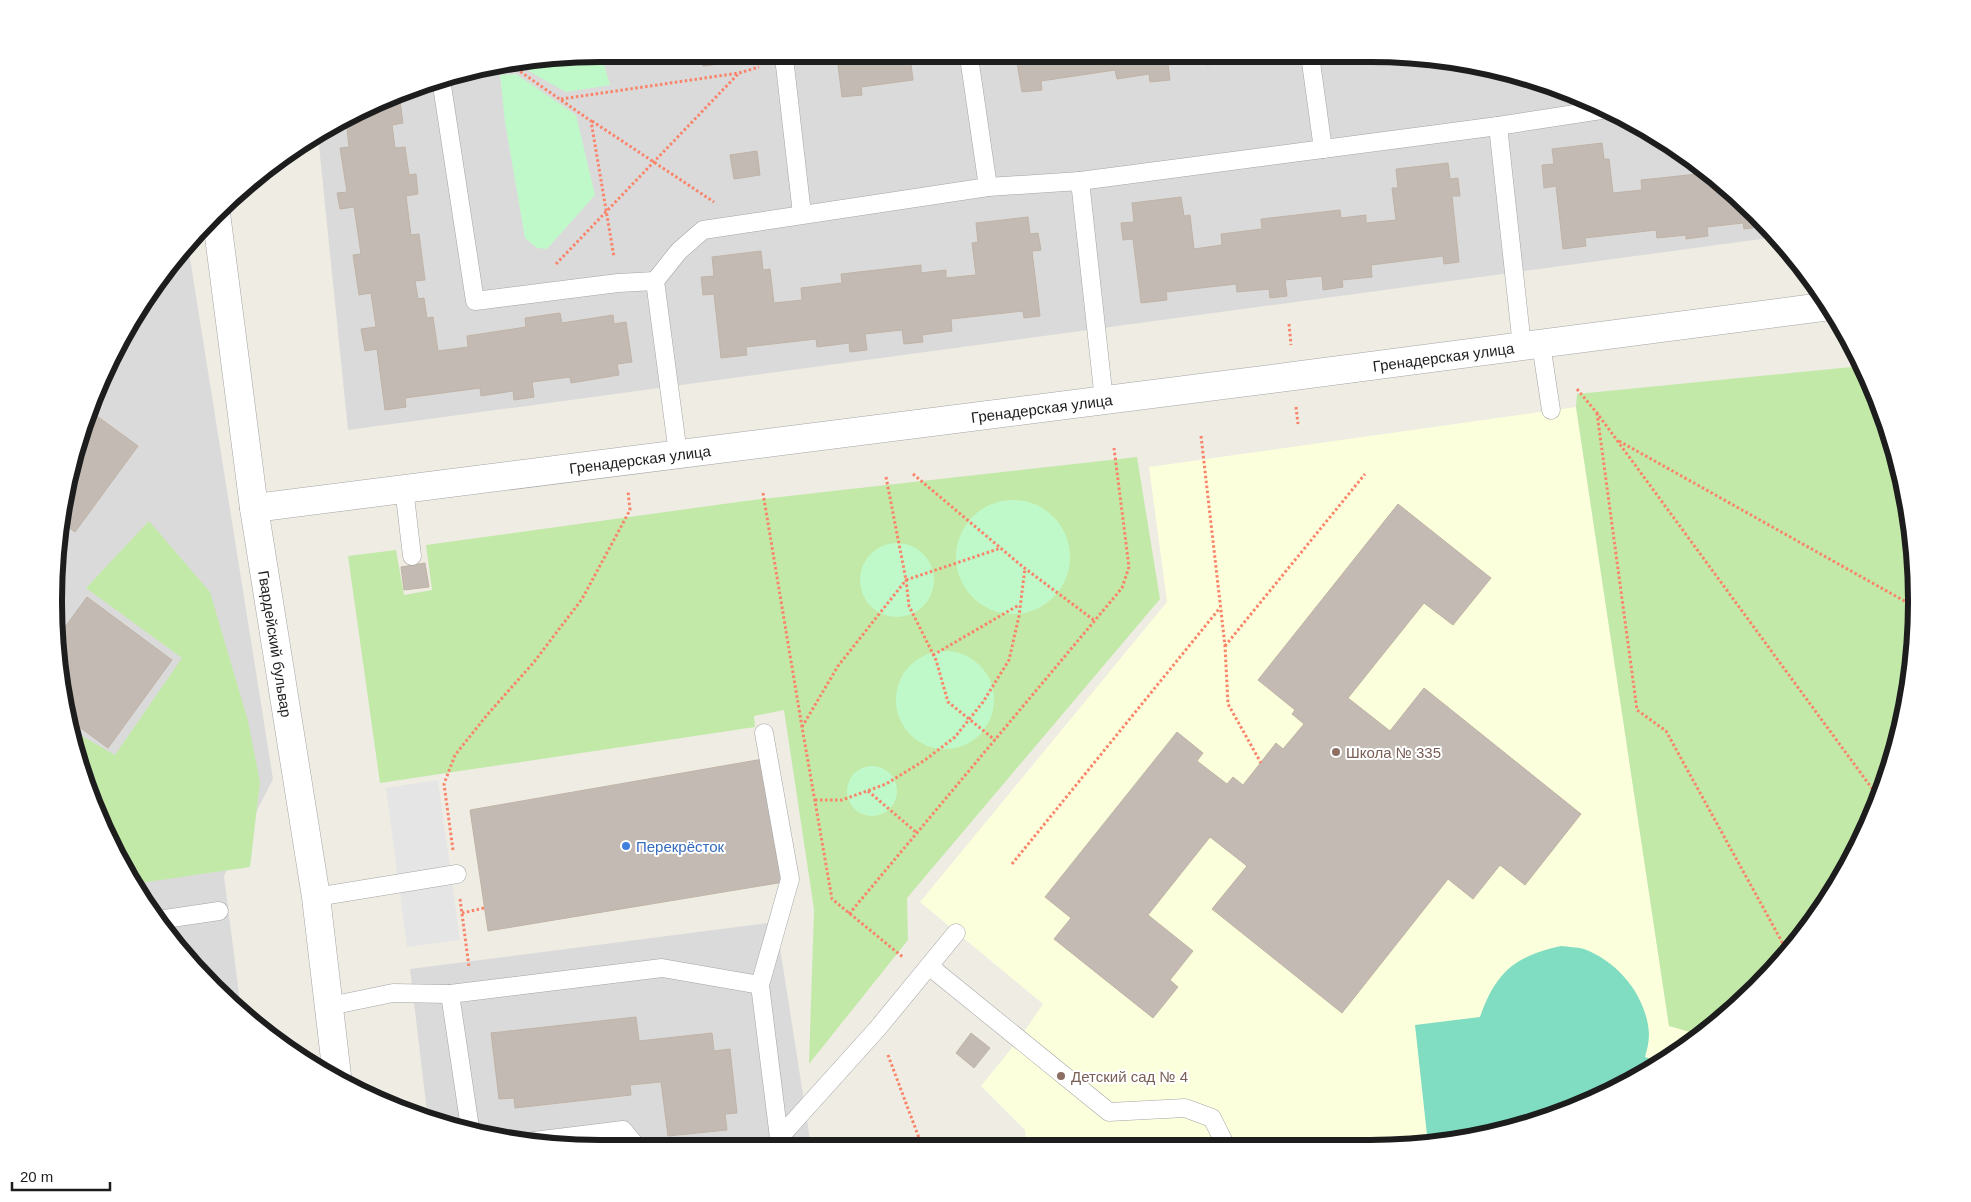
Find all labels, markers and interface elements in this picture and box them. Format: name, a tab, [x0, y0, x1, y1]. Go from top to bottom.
street label: Гренадерская улица	[1372, 339, 1516, 374]
street label: Гренадерская улица	[970, 391, 1114, 425]
street label: Гренадерская улица	[568, 442, 712, 476]
street label: Гвардейский бульвар	[256, 569, 296, 719]
place label: Школа № 335	[1346, 744, 1441, 761]
marker: Школа № 335	[1330, 746, 1342, 758]
place label: Перекрёсток	[636, 838, 725, 855]
marker: Перекрёсток	[620, 840, 632, 852]
place label: Детский сад № 4	[1071, 1068, 1188, 1085]
marker: Детский сад № 4	[1055, 1070, 1067, 1082]
scale bar	[12, 1160, 110, 1192]
text: 20 m	[20, 1168, 53, 1185]

